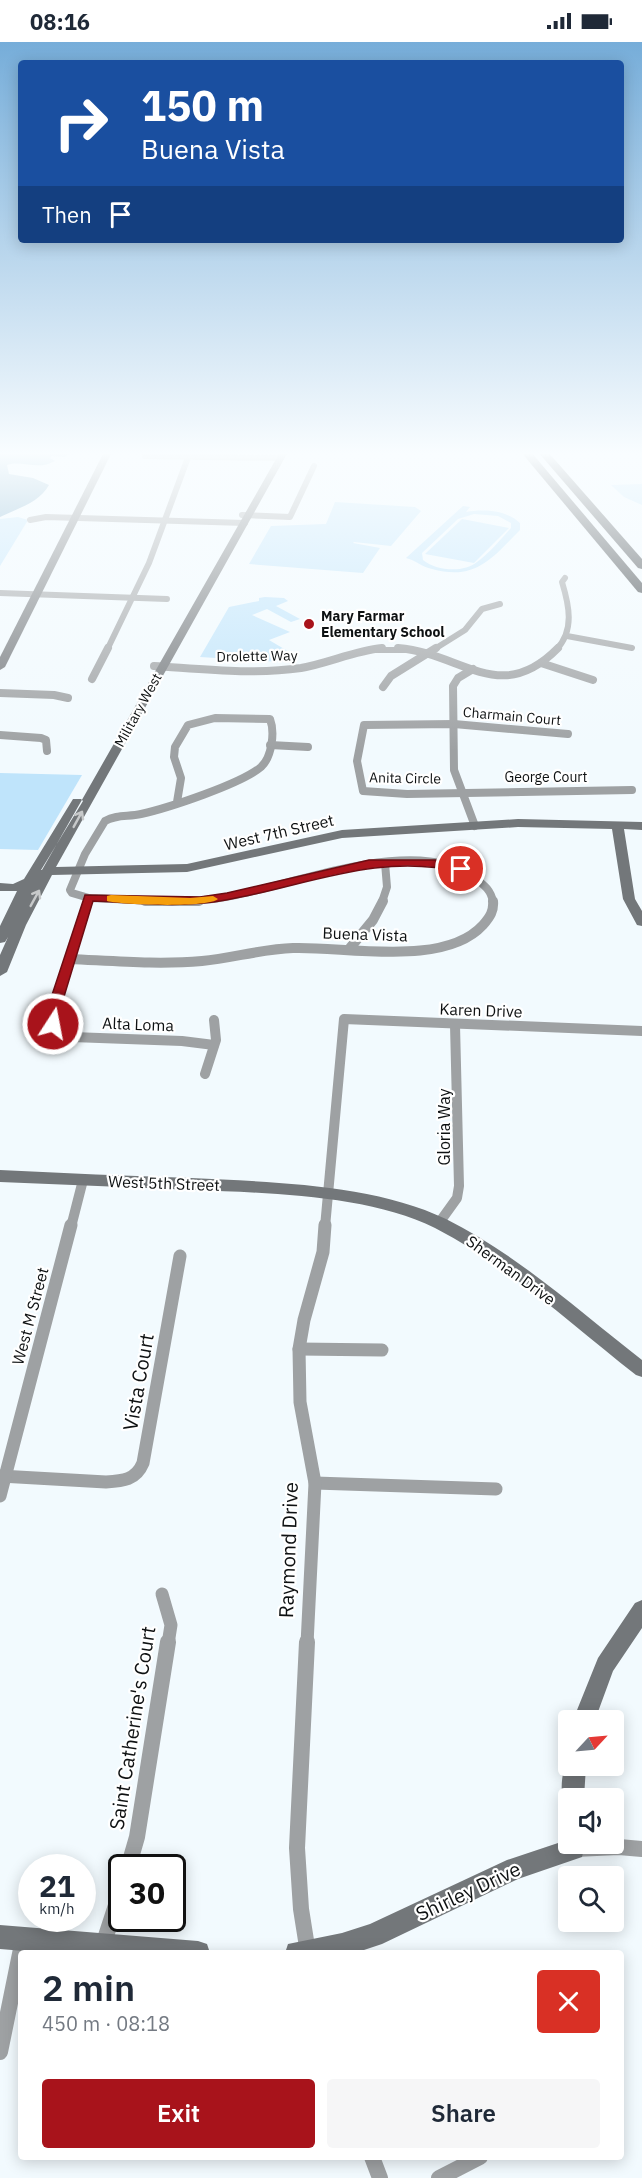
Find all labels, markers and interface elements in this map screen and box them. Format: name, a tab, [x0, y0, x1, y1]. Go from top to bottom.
text: 08:16	[30, 7, 90, 36]
text: 150 m	[141, 78, 264, 133]
icon: right	[42, 84, 120, 162]
text: Buena Vista	[141, 131, 285, 166]
icon: arrive	[104, 198, 137, 231]
text: Then	[42, 200, 92, 229]
place label: Mary Farmar Elementary School	[321, 607, 445, 641]
marker: Mary Farmar Elementary School	[302, 617, 316, 631]
street label: Drolette Way	[216, 646, 298, 666]
street label: Military West	[110, 670, 166, 750]
street label: Charmain Court	[462, 703, 562, 729]
street label: Anita Circle	[369, 768, 441, 788]
street label: George Court	[505, 768, 588, 786]
street label: West 7th Street	[222, 810, 336, 854]
one-way arrow	[73, 811, 84, 829]
pin	[435, 843, 486, 894]
icon: arrive	[444, 852, 477, 885]
one-way arrow	[30, 890, 41, 908]
street label: Buena Vista	[322, 923, 408, 945]
position arrow	[21, 992, 85, 1056]
street label: Karen Drive	[439, 999, 523, 1021]
street label: Alta Loma	[102, 1013, 175, 1035]
street label: Gloria Way	[434, 1088, 454, 1166]
street label: West 5th Street	[108, 1171, 220, 1195]
street label: Sherman Drive	[462, 1231, 560, 1309]
street label: West M Street	[7, 1265, 53, 1367]
street label: Vista Court	[116, 1331, 160, 1433]
street label: Raymond Drive	[272, 1482, 304, 1618]
street label: Saint Catherine's Court	[103, 1624, 161, 1832]
north arrow	[558, 1710, 624, 1776]
map controls	[558, 1710, 624, 1932]
button: sound	[558, 1788, 624, 1854]
speed limit sign: 30	[108, 1854, 186, 1932]
street label: Shirley Drive	[411, 1855, 525, 1927]
text: 21	[39, 1866, 75, 1905]
button: search	[558, 1866, 624, 1932]
text: km/h	[39, 1899, 75, 1918]
text: 2 min	[42, 1964, 135, 2011]
button: close	[537, 1970, 600, 2033]
text: 450 m · 08:18	[42, 2010, 170, 2037]
button: Exit	[42, 2079, 315, 2148]
button: Share	[327, 2079, 600, 2148]

